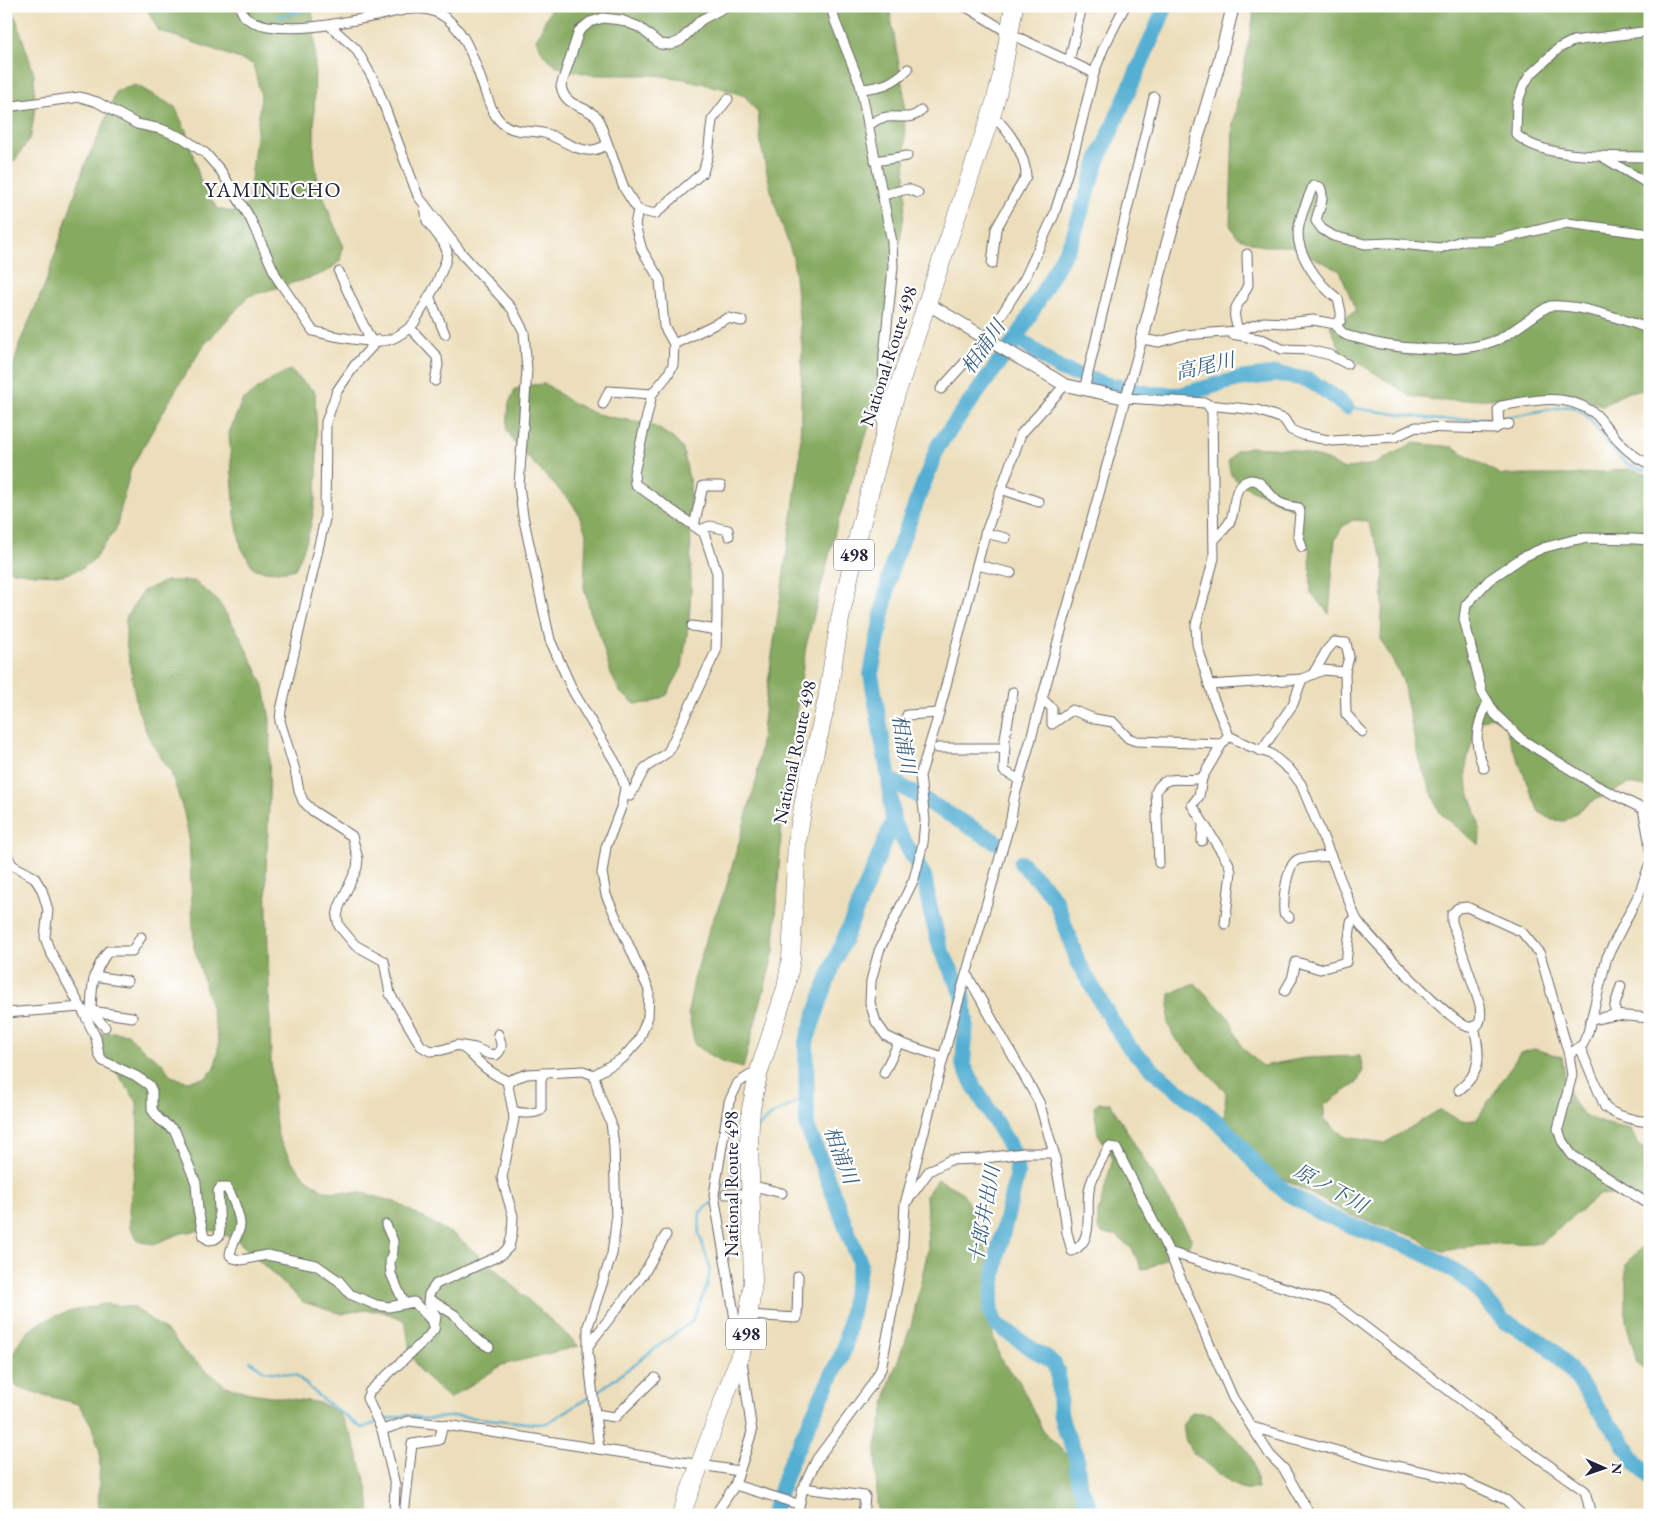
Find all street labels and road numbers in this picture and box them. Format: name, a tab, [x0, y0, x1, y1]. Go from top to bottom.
street label: National Route 498	[854, 283, 923, 430]
road number: 498	[834, 540, 874, 570]
street label: National Route 498	[767, 678, 822, 826]
street label: National Route 498	[719, 1111, 744, 1257]
road number: 498	[726, 1318, 766, 1350]

